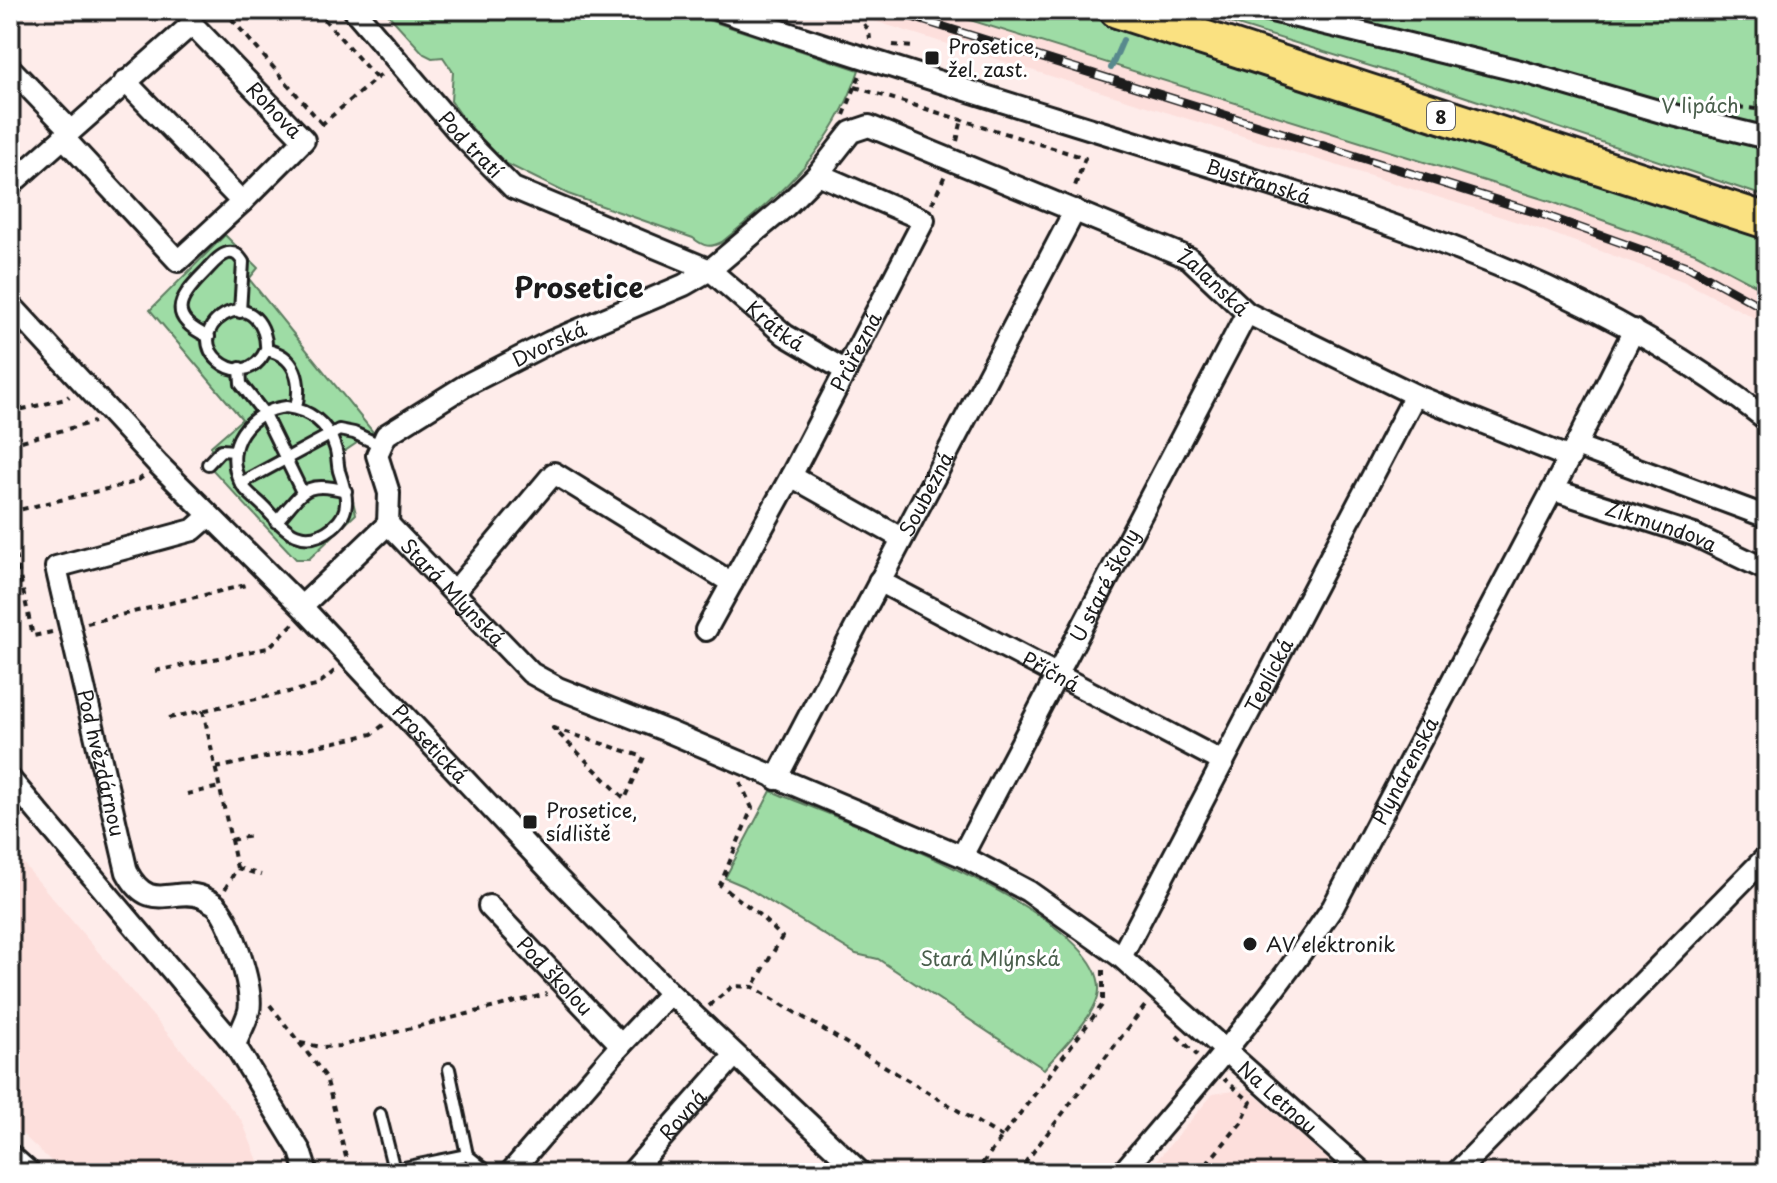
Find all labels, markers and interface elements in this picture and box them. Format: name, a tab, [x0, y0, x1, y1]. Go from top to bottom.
place label: Prosetice, žel. zast.	[948, 31, 1040, 84]
marker: Prosetice, žel. zast.	[923, 49, 941, 67]
street label: Rohová	[240, 74, 310, 145]
park label: V lipách	[1661, 90, 1739, 120]
road number: 8	[1427, 102, 1455, 130]
street label: Pod tratí	[431, 104, 510, 185]
street label: Bystřanská	[1202, 151, 1315, 212]
street label: Žalanská	[1173, 240, 1256, 323]
district label: Prosetice	[514, 265, 644, 308]
street label: Krátká	[740, 293, 811, 359]
street label: Průřezná	[822, 306, 889, 397]
street label: Dvorská	[507, 313, 591, 374]
street label: Souběžná	[891, 446, 961, 542]
street label: Zikmundova	[1602, 493, 1723, 559]
street label: U staré školy	[1062, 523, 1147, 647]
street label: Stará Mlýnská	[394, 531, 513, 653]
street label: Teplická	[1237, 632, 1301, 718]
street label: Příčná	[1016, 644, 1085, 699]
street label: Pod hvězdárnou	[70, 686, 133, 839]
street label: Prosetická	[385, 697, 476, 790]
street label: Plynárenská	[1364, 711, 1446, 830]
place label: Prosetice, sídliště	[546, 795, 638, 848]
marker: Prosetice, sídliště	[521, 813, 539, 831]
street label: Pod školou	[510, 929, 600, 1022]
place label: AV elektronik	[1266, 929, 1395, 959]
marker: AV elektronik	[1241, 935, 1259, 953]
park label: Stará Mlýnská	[920, 943, 1060, 973]
street label: Na Letnou	[1231, 1053, 1324, 1141]
street label: Rovná	[652, 1082, 714, 1147]

